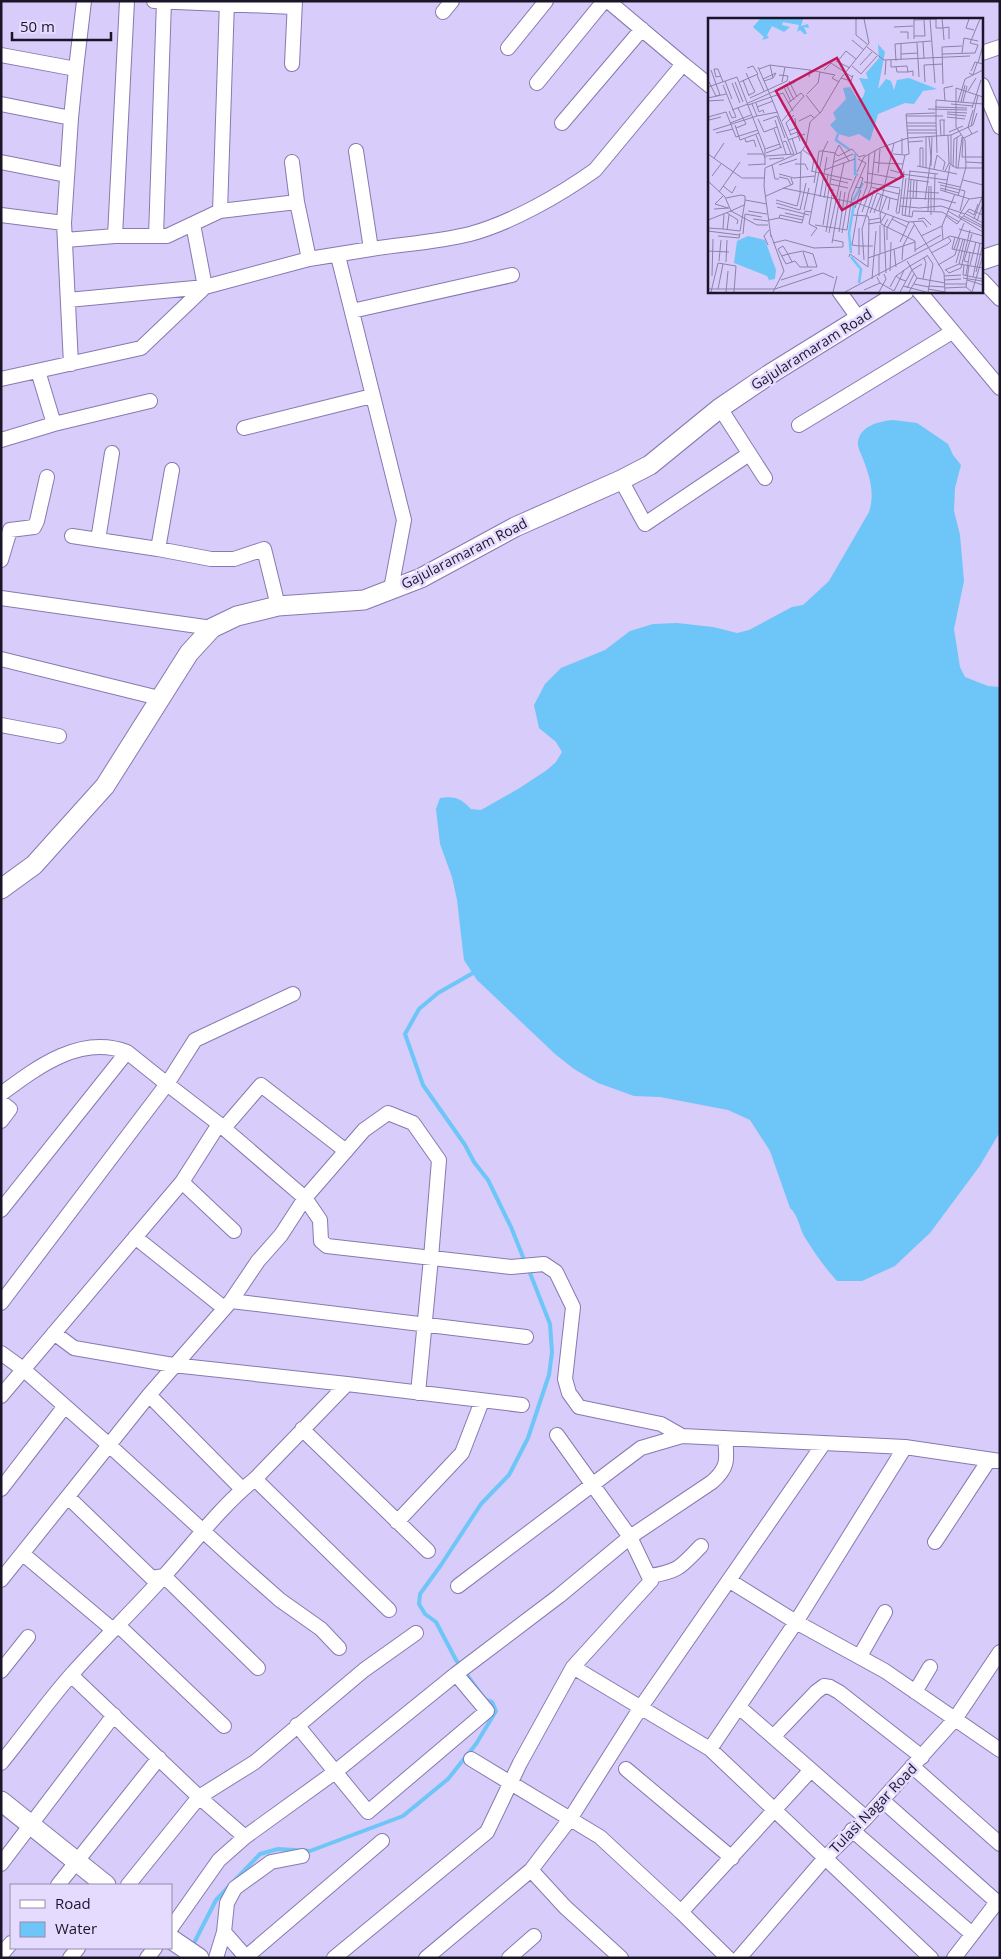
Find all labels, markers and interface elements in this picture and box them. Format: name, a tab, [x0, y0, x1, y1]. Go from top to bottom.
scale bar	[12, 10, 111, 42]
text: 50 m	[20, 16, 55, 36]
inset map	[708, 18, 984, 292]
street label: Gajularamaram Road	[747, 304, 875, 394]
street label: Gajularamaram Road	[398, 513, 530, 593]
street label: Tulasi Nagar Road	[825, 1759, 921, 1857]
legend	[10, 1884, 172, 1949]
text: Road	[55, 1893, 91, 1913]
text: Water	[55, 1918, 97, 1938]

